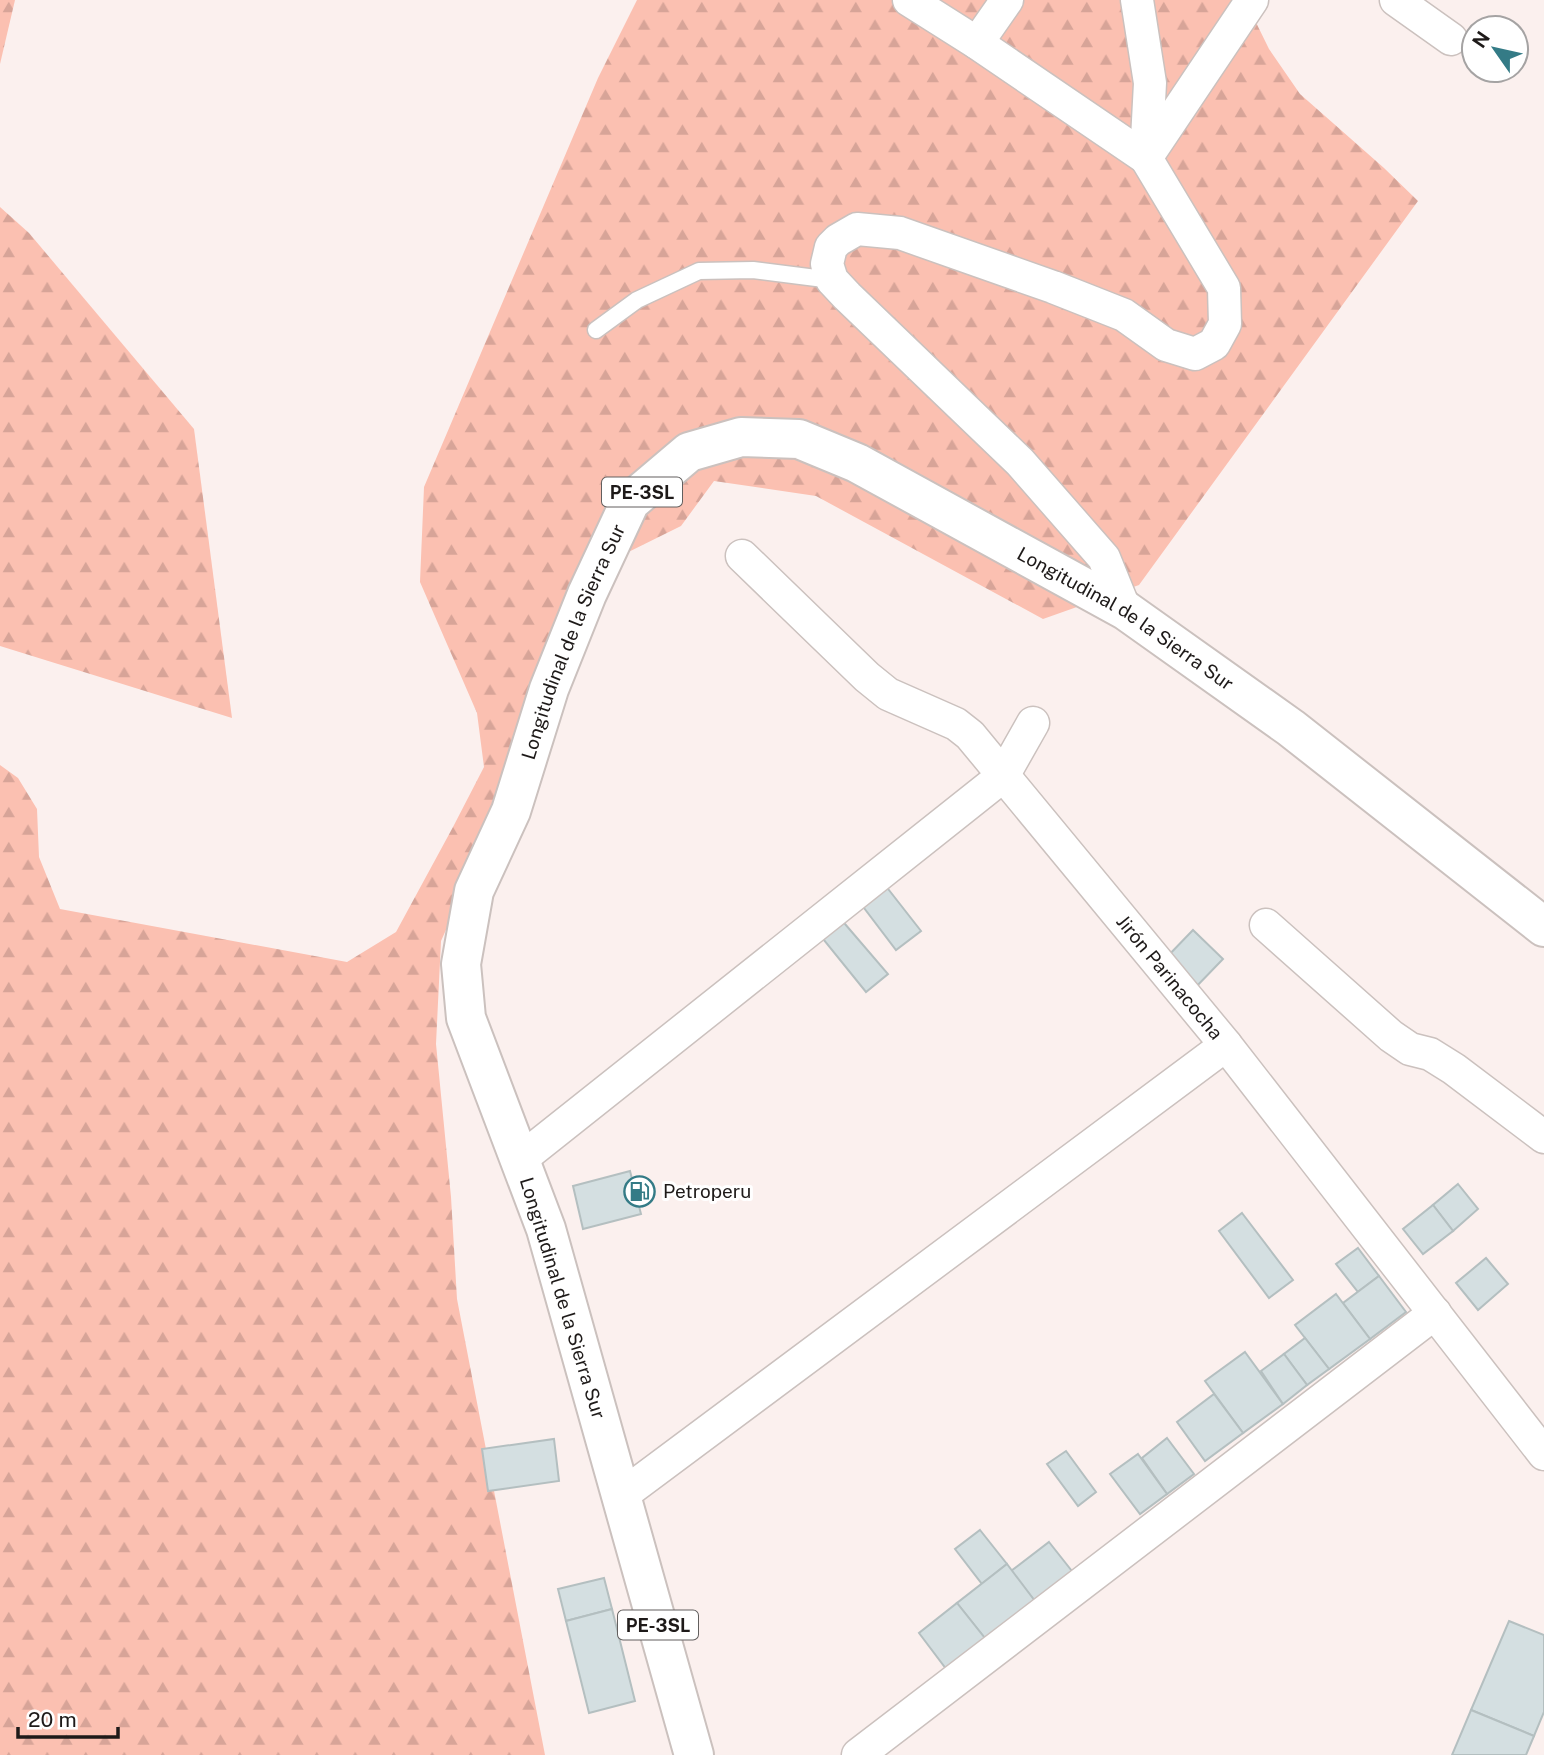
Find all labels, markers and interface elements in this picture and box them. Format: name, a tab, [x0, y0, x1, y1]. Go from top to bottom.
north arrow	[1460, 14, 1530, 84]
text: N	[1468, 27, 1494, 52]
road number: PE-3SL	[602, 478, 682, 506]
street label: Longitudinal de la Sierra Sur	[517, 520, 629, 762]
street label: Longitudinal de la Sierra Sur	[1014, 542, 1238, 695]
street label: Jirón Parinacocha	[1112, 910, 1228, 1044]
fuel station icon: Petroperu	[623, 1174, 657, 1208]
street label: Longitudinal de la Sierra Sur	[516, 1175, 610, 1421]
place label: Petroperu	[663, 1180, 751, 1202]
road number: PE-3SL	[618, 1610, 698, 1640]
scale bar	[18, 1696, 117, 1740]
text: 20 m	[28, 1707, 77, 1732]

